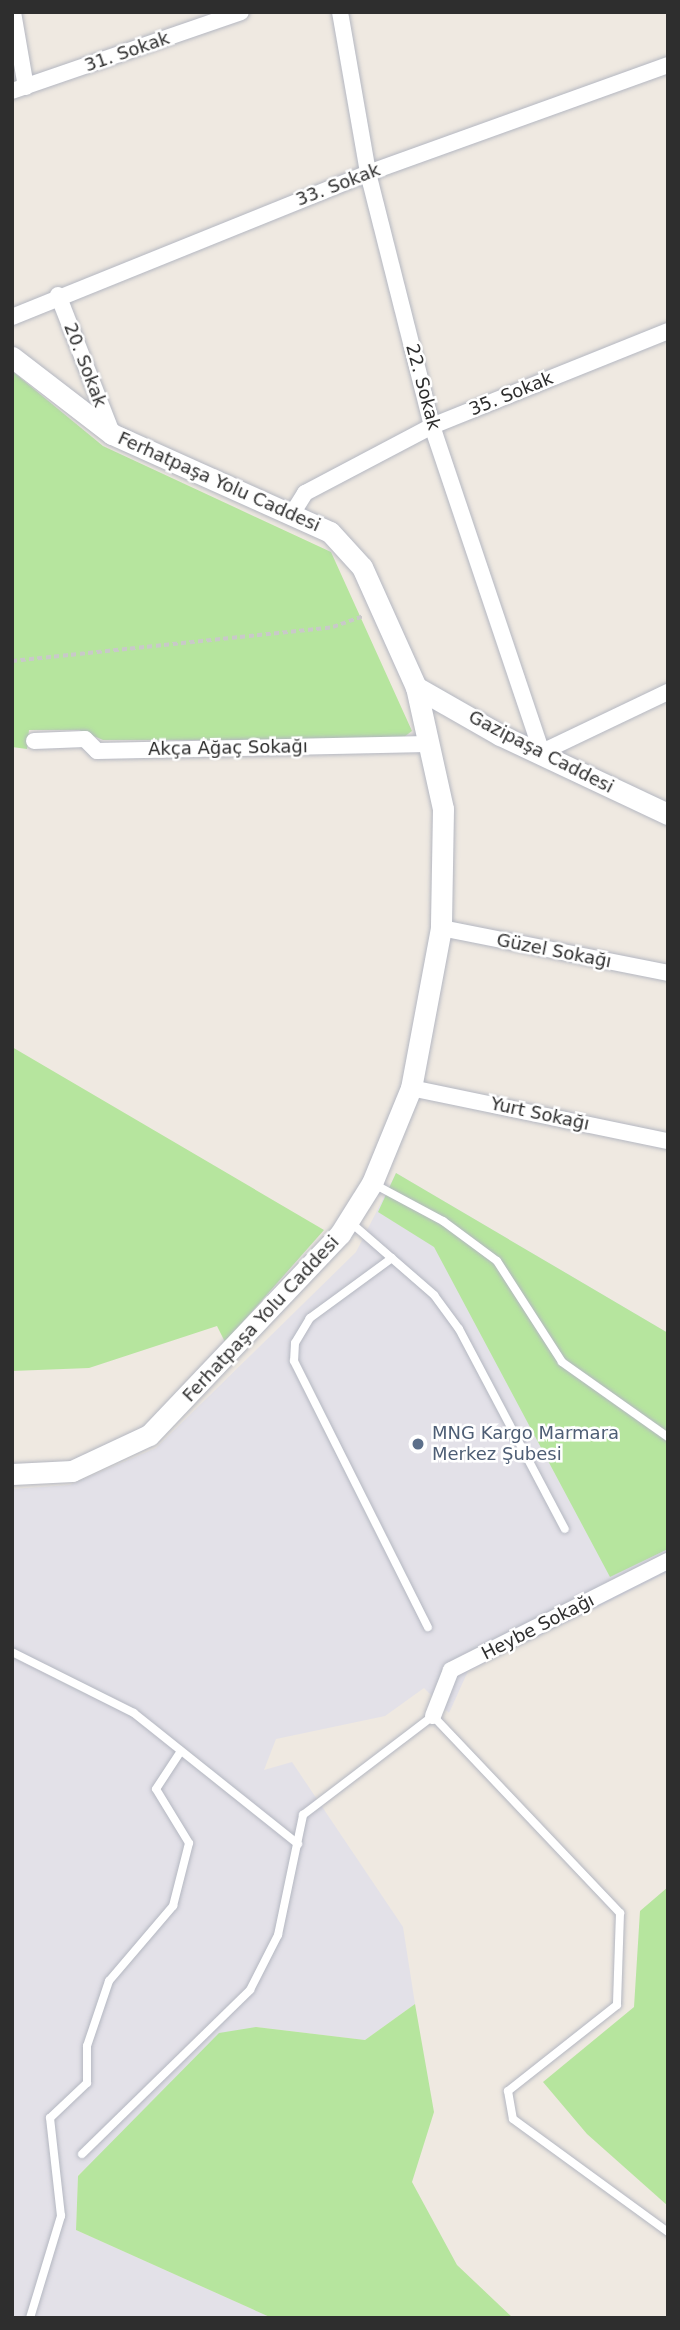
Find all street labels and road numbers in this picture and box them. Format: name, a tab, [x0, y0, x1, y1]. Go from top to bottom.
street label: 31. Sokak	[82, 27, 172, 77]
street label: 33. Sokak	[293, 159, 383, 211]
street label: 20. Sokak	[59, 320, 111, 410]
street label: 22. Sokak	[401, 342, 445, 432]
street label: 35. Sokak	[466, 367, 556, 421]
street label: Ferhatpaşa Yolu Caddesi	[114, 428, 324, 536]
street label: Gazipaşa Caddesi	[465, 706, 617, 798]
street label: Akça Ağaç Sokağı	[148, 736, 308, 760]
street label: Güzel Sokağı	[495, 929, 613, 973]
street label: Yurt Sokağı	[489, 1093, 591, 1135]
street label: Ferhatpaşa Yolu Caddesi	[178, 1231, 344, 1407]
street label: Heybe Sokağı	[478, 1589, 598, 1665]

